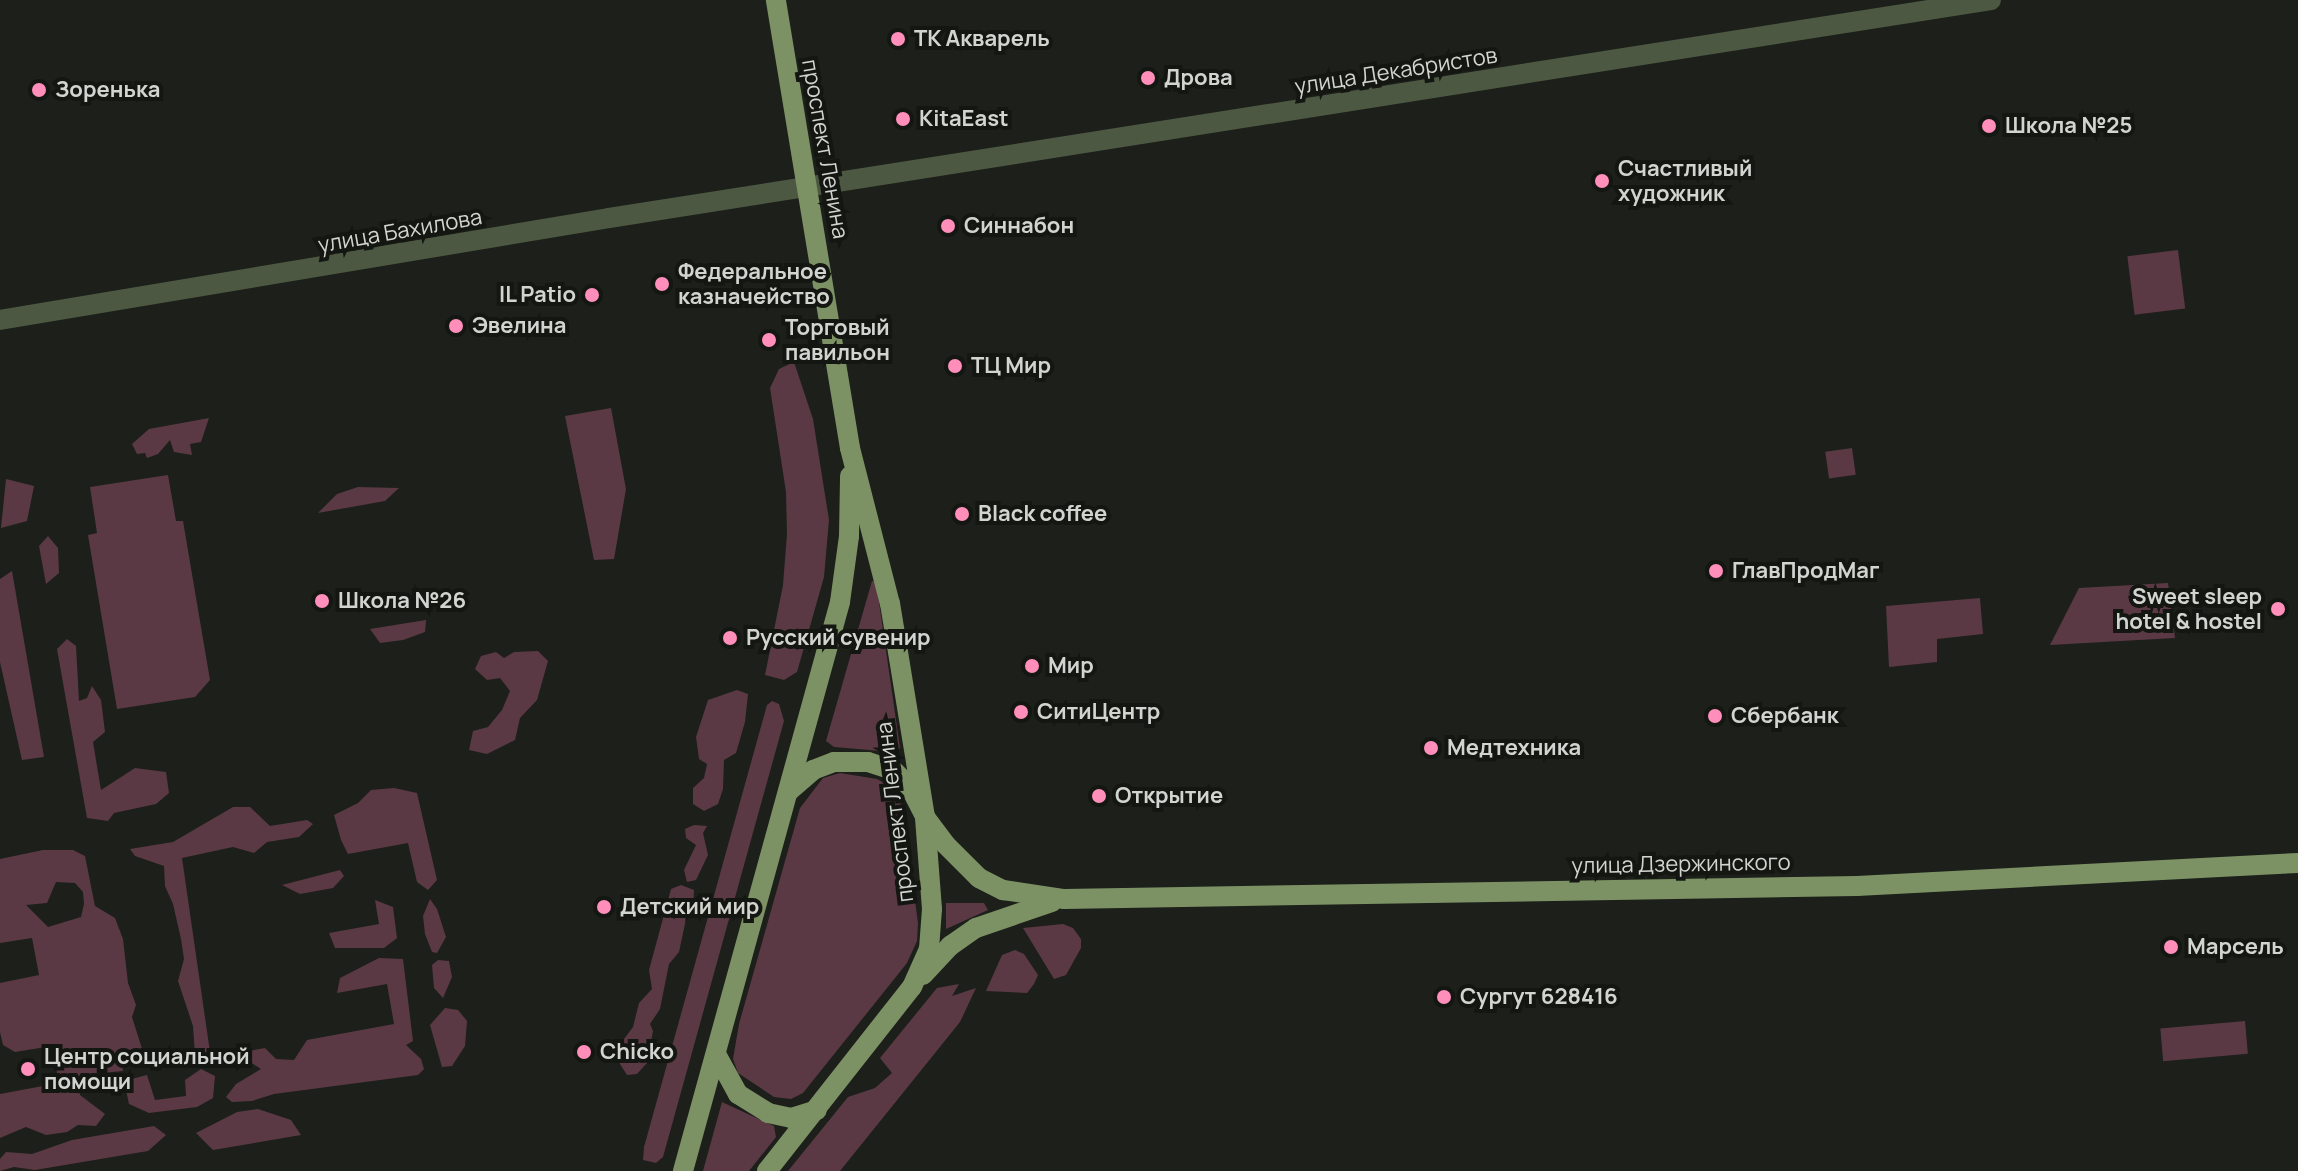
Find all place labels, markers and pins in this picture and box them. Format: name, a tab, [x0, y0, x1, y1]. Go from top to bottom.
place label: ТК Акварель	[914, 26, 1050, 52]
marker: ТК Акварель	[889, 30, 907, 48]
place label: Дрова	[1164, 65, 1233, 91]
marker: Дрова	[1139, 69, 1157, 87]
place label: Зоренька	[55, 77, 160, 103]
marker: Зоренька	[30, 81, 48, 99]
place label: KitaEast	[919, 106, 1009, 132]
marker: KitaEast	[894, 110, 912, 128]
place label: Школа №25	[2005, 113, 2132, 139]
marker: Школа №25	[1980, 117, 1998, 135]
place label: Счастливый художник	[1618, 155, 1752, 206]
marker: Счастливый художник	[1593, 172, 1611, 190]
place label: Синнабон	[964, 213, 1074, 239]
marker: Синнабон	[939, 217, 957, 235]
place label: Федеральное казначейство	[678, 258, 830, 310]
marker: Федеральное казначейство	[653, 275, 671, 293]
place label: IL Patio	[498, 282, 576, 308]
marker: IL Patio	[583, 286, 601, 304]
place label: Эвелина	[472, 313, 566, 339]
place label: Торговый павильон	[785, 314, 890, 366]
marker: Эвелина	[447, 317, 465, 335]
marker: Торговый павильон	[760, 331, 778, 349]
place label: ТЦ Мир	[971, 353, 1051, 379]
marker: ТЦ Мир	[946, 357, 964, 375]
place label: Black coffee	[978, 501, 1107, 527]
marker: Black coffee	[953, 505, 971, 523]
place label: ГлавПродМаг	[1732, 558, 1880, 584]
marker: ГлавПродМаг	[1707, 562, 1725, 580]
place label: Sweet sleep hotel & hostel	[2115, 583, 2262, 634]
place label: Школа №26	[338, 588, 466, 614]
marker: Школа №26	[313, 592, 331, 610]
marker: Sweet sleep hotel & hostel	[2269, 600, 2287, 618]
place label: Русский сувенир	[746, 625, 931, 651]
marker: Русский сувенир	[721, 629, 739, 647]
place label: Мир	[1048, 653, 1094, 679]
marker: Мир	[1023, 657, 1041, 675]
place label: СитиЦентр	[1037, 699, 1160, 725]
marker: СитиЦентр	[1012, 703, 1030, 721]
place label: Сбербанк	[1731, 703, 1839, 729]
marker: Сбербанк	[1706, 707, 1724, 725]
place label: Медтехника	[1447, 735, 1581, 761]
marker: Медтехника	[1422, 739, 1440, 757]
place label: Открытие	[1115, 783, 1223, 809]
marker: Открытие	[1090, 787, 1108, 805]
place label: Детский мир	[620, 894, 759, 920]
marker: Детский мир	[595, 898, 613, 916]
place label: Марсель	[2187, 934, 2284, 960]
marker: Марсель	[2162, 938, 2180, 956]
place label: Сургут 628416	[1460, 984, 1618, 1010]
marker: Сургут 628416	[1435, 988, 1453, 1006]
place label: Chicko	[600, 1039, 674, 1065]
place label: Центр социальной помощи	[44, 1043, 250, 1094]
marker: Chicko	[575, 1043, 593, 1061]
marker: Центр социальной помощи	[19, 1060, 37, 1078]

